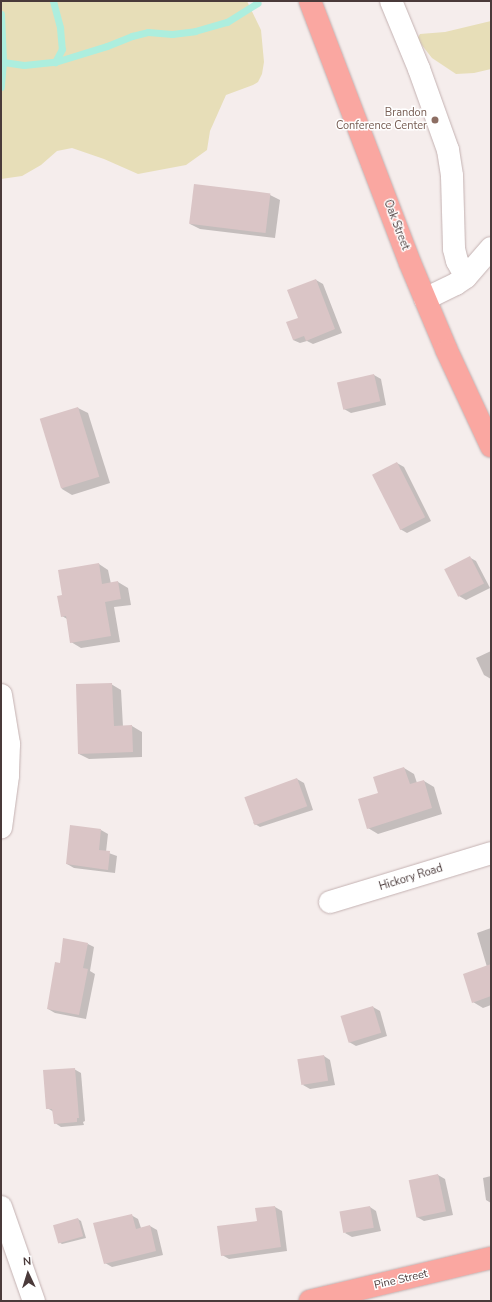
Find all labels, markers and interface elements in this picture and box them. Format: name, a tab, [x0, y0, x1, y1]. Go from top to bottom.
place label: Brandon Conference Center	[336, 107, 427, 133]
marker: Brandon Conference Center	[430, 115, 440, 125]
street label: Oak Street	[380, 198, 412, 252]
street label: Hickory Road	[378, 862, 444, 894]
north arrow	[8, 1254, 48, 1294]
text: N	[22, 1254, 32, 1269]
street label: Pine Street	[373, 1267, 429, 1293]

